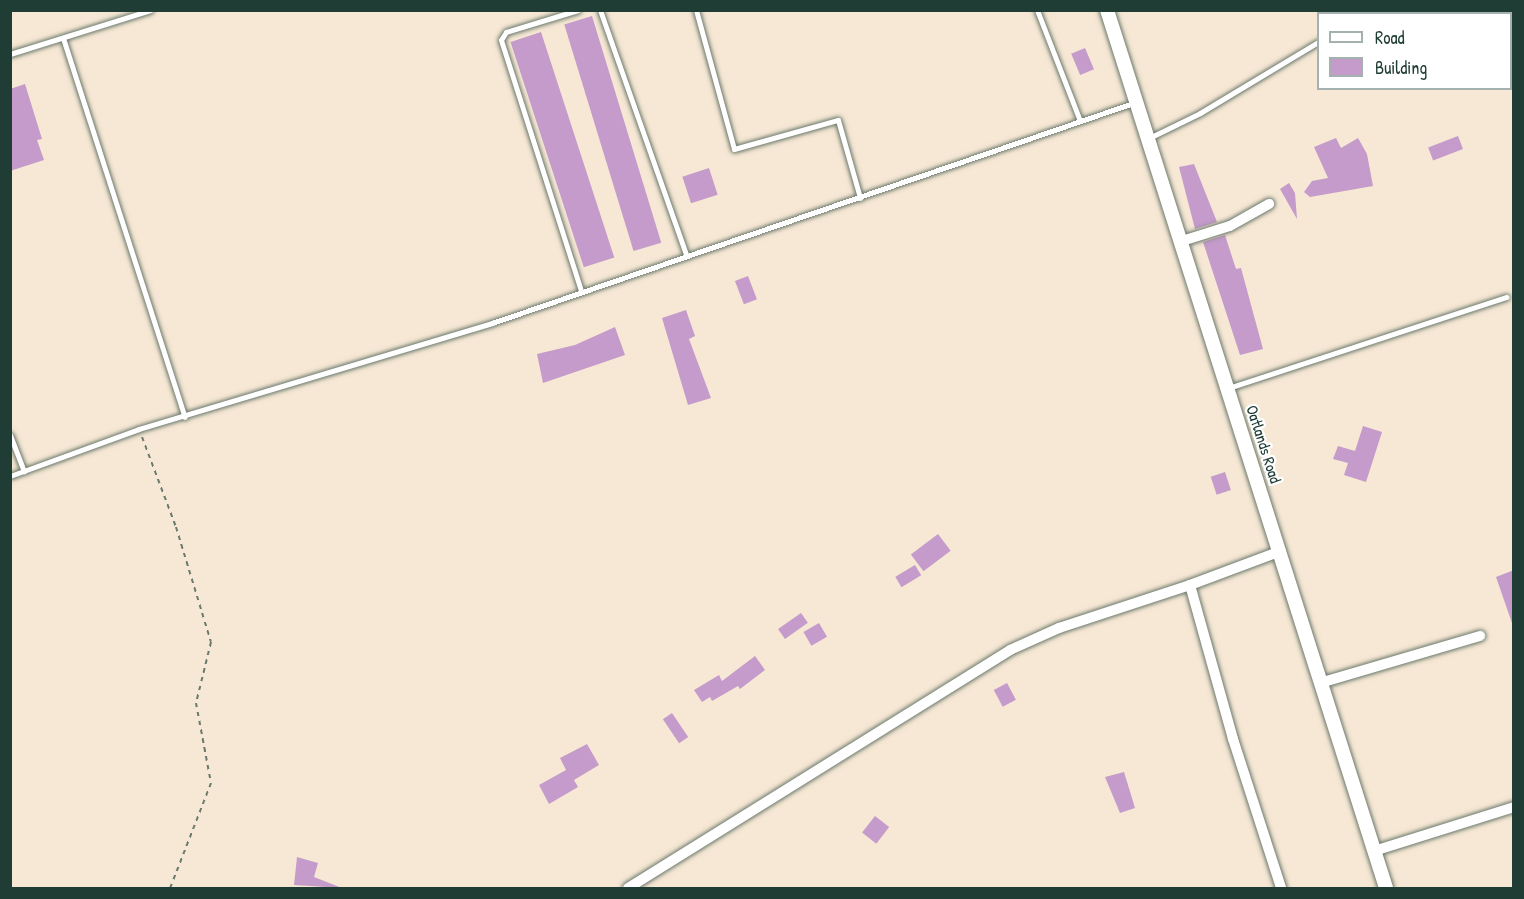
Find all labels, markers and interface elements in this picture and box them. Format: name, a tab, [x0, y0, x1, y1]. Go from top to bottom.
legend	[1317, 12, 1512, 90]
text: Road	[1375, 25, 1405, 50]
text: Building	[1375, 55, 1427, 80]
street label: Oatlands Road	[1242, 403, 1286, 485]

